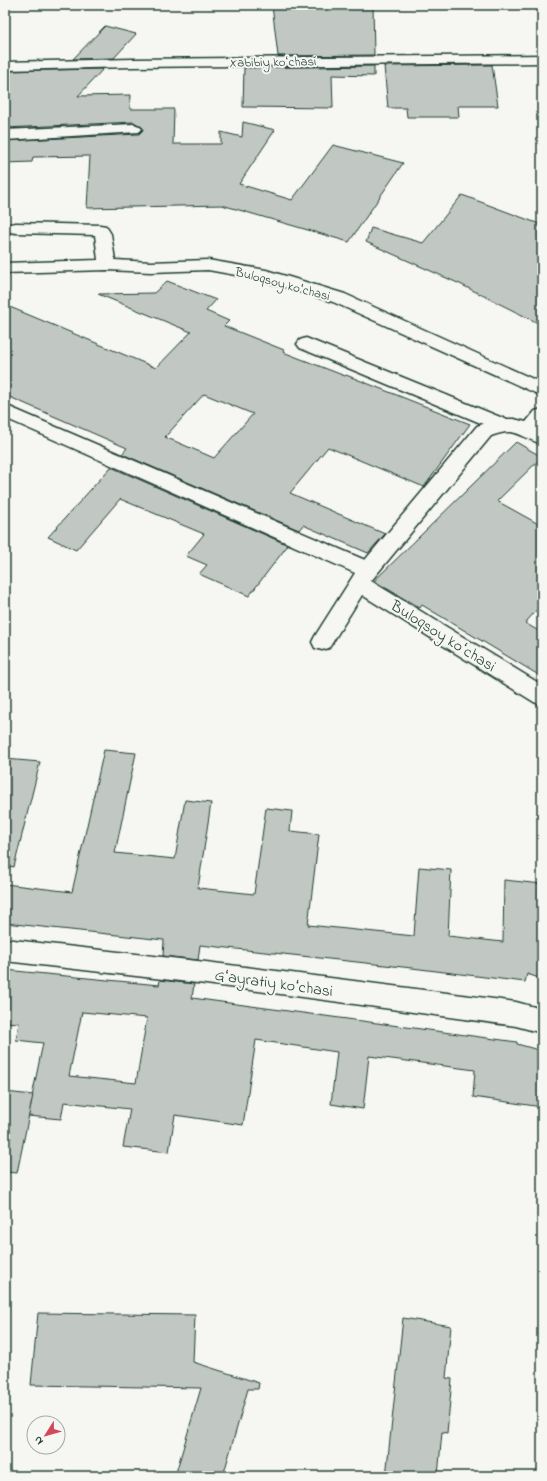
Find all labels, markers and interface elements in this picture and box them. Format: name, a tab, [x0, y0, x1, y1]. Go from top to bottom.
street label: Xabibiy koʻchasi	[230, 52, 317, 74]
street label: Buloqsoy koʻchasi	[232, 262, 332, 307]
street label: Buloqsoy koʻchasi	[385, 594, 500, 679]
street label: Gʻayratiy koʻchasi	[213, 964, 334, 1004]
north arrow	[26, 1415, 66, 1455]
text: N	[30, 1433, 47, 1448]

